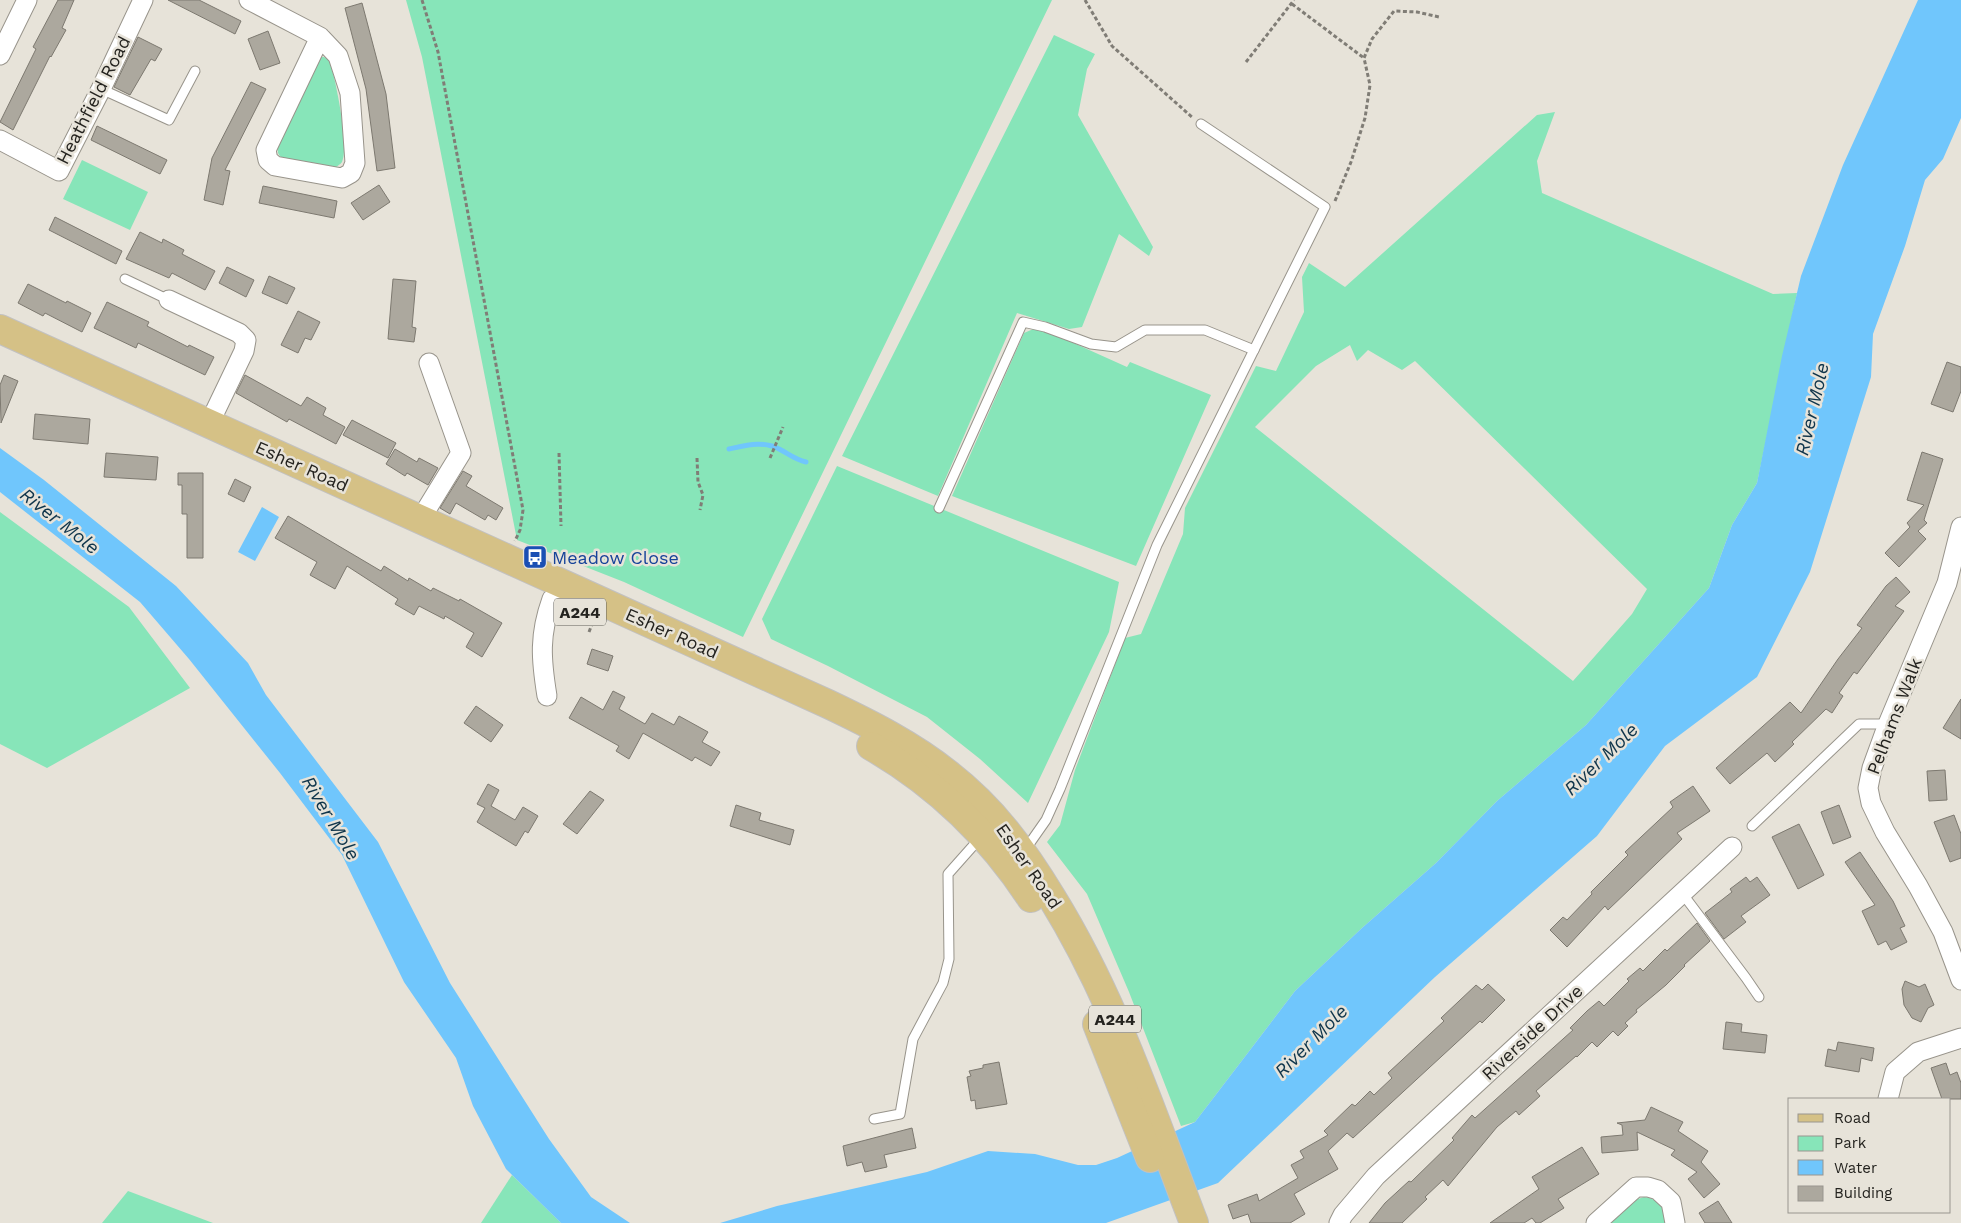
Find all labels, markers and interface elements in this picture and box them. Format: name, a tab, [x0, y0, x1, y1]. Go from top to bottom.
street label: Heathfield Road	[52, 32, 134, 168]
water label: River Mole	[1790, 360, 1834, 458]
street label: Esher Road	[252, 436, 352, 496]
water label: River Mole	[16, 483, 104, 559]
bus stop icon: Meadow Close	[522, 544, 548, 570]
place label: Meadow Close	[552, 547, 679, 568]
road number: A244	[554, 598, 606, 626]
street label: Esher Road	[622, 603, 722, 663]
street label: Pelhams Walk	[1862, 655, 1926, 777]
water label: River Mole	[1559, 718, 1643, 800]
water label: River Mole	[297, 772, 365, 864]
street label: Esher Road	[992, 819, 1066, 913]
street label: Riverside Drive	[1477, 980, 1587, 1084]
water label: River Mole	[1270, 1000, 1352, 1082]
road number: A244	[1089, 1006, 1141, 1032]
legend	[1788, 1098, 1951, 1213]
text: Road	[1834, 1109, 1871, 1127]
text: Park	[1834, 1134, 1867, 1152]
text: Water	[1834, 1159, 1877, 1177]
text: Building	[1834, 1184, 1892, 1202]

